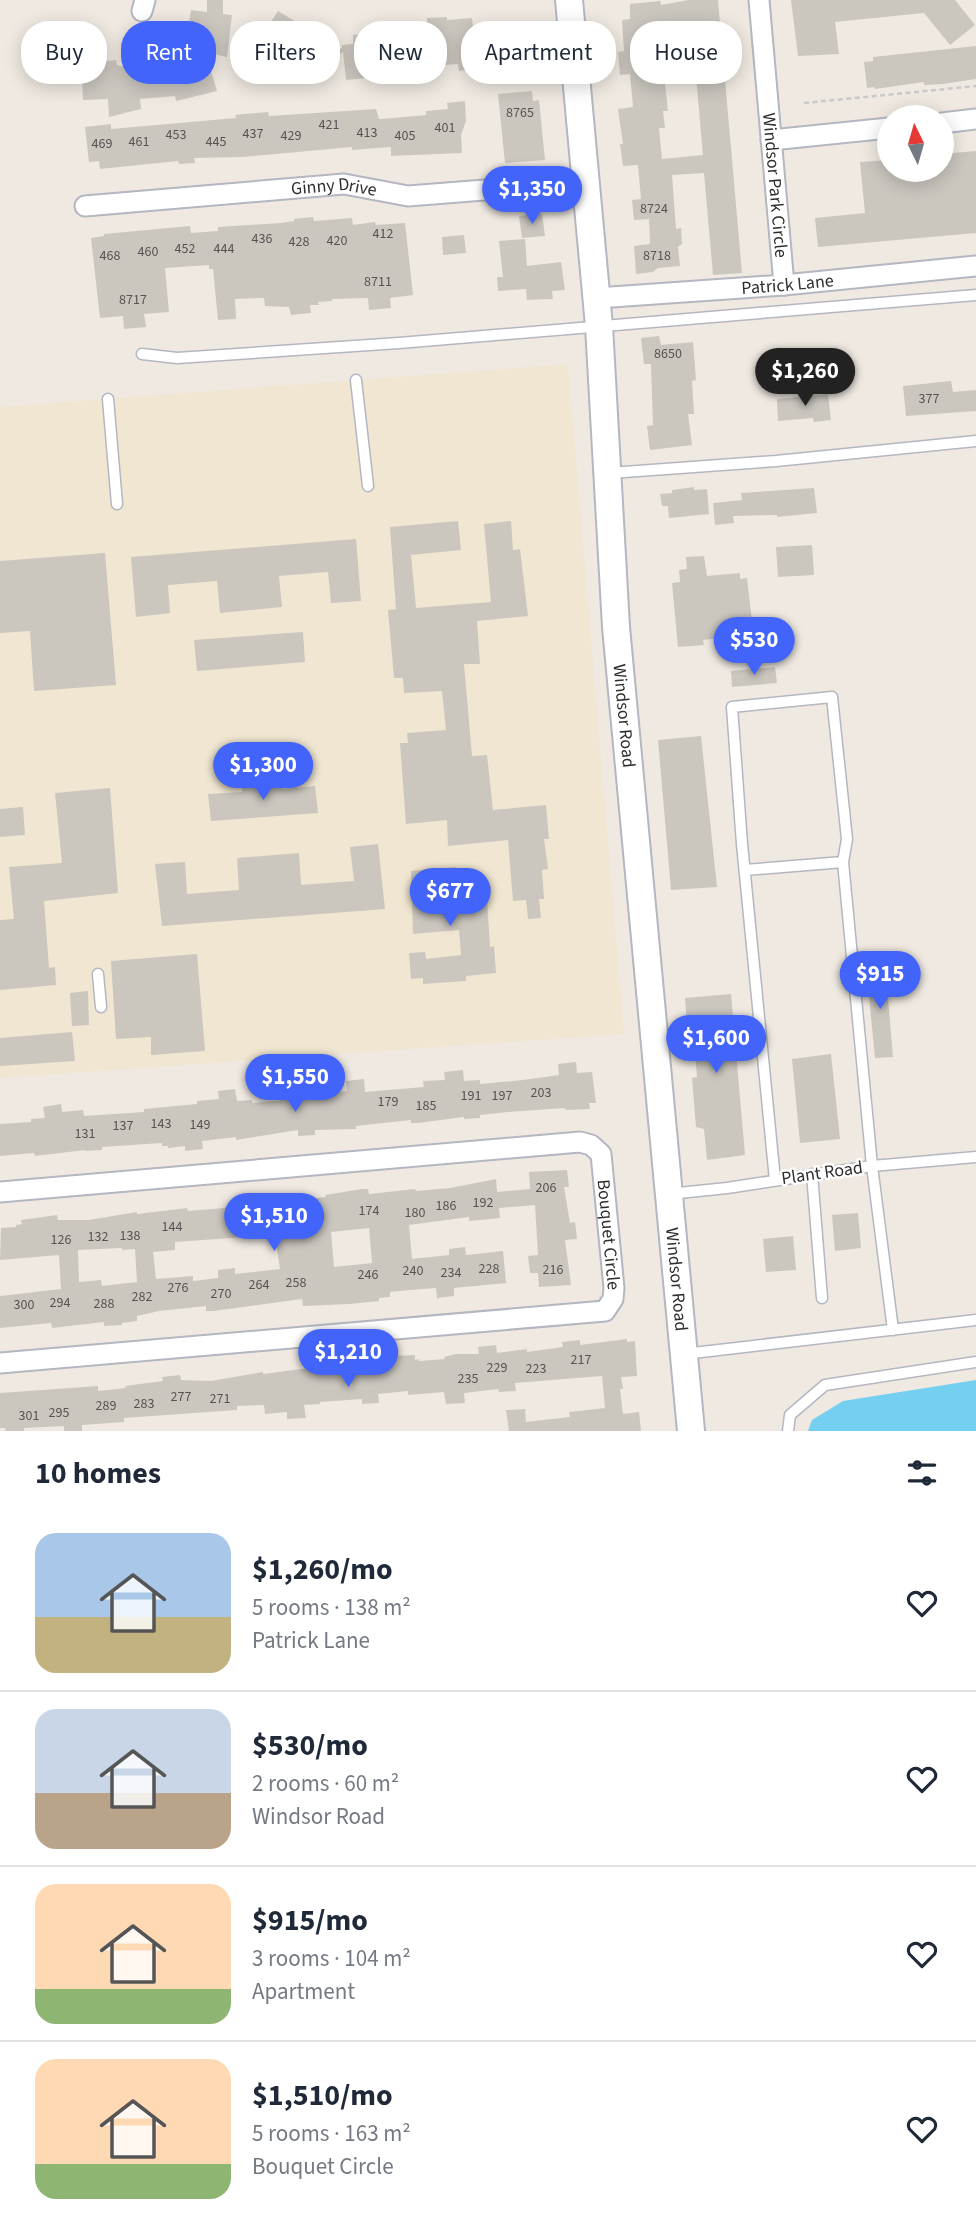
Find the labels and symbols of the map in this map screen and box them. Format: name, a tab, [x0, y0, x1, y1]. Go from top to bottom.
house number: 8765	[506, 103, 534, 123]
north arrow	[877, 105, 954, 182]
street label: Windsor Park Circle	[756, 112, 794, 259]
house number: 421	[319, 115, 339, 135]
house number: 401	[435, 118, 455, 138]
house number: 413	[357, 123, 377, 143]
house number: 437	[243, 124, 263, 144]
house number: 453	[166, 125, 186, 145]
house number: 429	[281, 126, 301, 146]
house number: 405	[395, 126, 415, 146]
house number: 461	[129, 132, 149, 152]
house number: 445	[206, 132, 226, 152]
house number: 469	[92, 134, 112, 154]
pin: $1,350	[475, 166, 589, 226]
street label: Ginny Drive	[290, 171, 379, 202]
house number: 8724	[640, 199, 668, 219]
house number: 412	[373, 224, 393, 244]
house number: 436	[252, 229, 272, 249]
house number: 420	[327, 231, 347, 251]
house number: 428	[289, 232, 309, 252]
house number: 452	[175, 239, 195, 259]
house number: 444	[214, 239, 234, 259]
house number: 460	[138, 242, 158, 262]
house number: 468	[100, 246, 120, 266]
house number: 8718	[643, 246, 671, 266]
street label: Patrick Lane	[741, 268, 835, 300]
house number: 8711	[364, 272, 392, 292]
house number: 8717	[119, 290, 147, 310]
house number: 8650	[654, 344, 682, 364]
pin: $1,260	[748, 348, 862, 408]
house number: 377	[919, 389, 939, 409]
pin: $530	[713, 618, 795, 677]
street label: Windsor Road	[607, 663, 642, 769]
pin: $1,300	[206, 742, 320, 802]
pin: $677	[409, 869, 491, 928]
pin: $915	[839, 951, 921, 1011]
pin: $1,600	[659, 1016, 773, 1075]
pin: $1,550	[238, 1054, 352, 1114]
house number: 203	[531, 1083, 551, 1103]
house number: 191	[461, 1086, 481, 1106]
house number: 197	[492, 1086, 512, 1106]
house number: 179	[378, 1092, 398, 1112]
house number: 185	[416, 1096, 436, 1116]
house number: 143	[151, 1114, 171, 1134]
house number: 149	[190, 1115, 210, 1135]
house number: 137	[113, 1116, 133, 1136]
house number: 131	[75, 1124, 95, 1144]
street label: Plant Road	[780, 1155, 864, 1191]
house number: 206	[536, 1178, 556, 1198]
street label: Bouquet Circle	[591, 1178, 627, 1291]
house number: 192	[473, 1193, 493, 1213]
pin: $1,510	[217, 1194, 331, 1253]
house number: 186	[436, 1196, 456, 1216]
house number: 174	[359, 1201, 379, 1221]
house number: 180	[405, 1203, 425, 1223]
house number: 144	[162, 1217, 182, 1237]
house number: 138	[120, 1226, 140, 1246]
street label: Windsor Road	[660, 1226, 694, 1332]
house number: 132	[88, 1227, 108, 1247]
house number: 126	[51, 1230, 71, 1250]
house number: 228	[479, 1259, 499, 1279]
house number: 216	[543, 1260, 563, 1280]
house number: 240	[403, 1261, 423, 1281]
house number: 234	[441, 1263, 461, 1283]
house number: 246	[358, 1265, 378, 1285]
house number: 258	[286, 1273, 306, 1293]
house number: 264	[249, 1275, 269, 1295]
house number: 276	[168, 1278, 188, 1298]
house number: 270	[211, 1284, 231, 1304]
house number: 282	[132, 1287, 152, 1307]
house number: 294	[50, 1293, 70, 1313]
house number: 288	[94, 1294, 114, 1314]
house number: 300	[14, 1295, 34, 1315]
pin: $1,210	[291, 1330, 405, 1389]
house number: 217	[571, 1350, 591, 1370]
house number: 229	[487, 1358, 507, 1378]
house number: 223	[526, 1359, 546, 1379]
house number: 235	[458, 1369, 478, 1389]
house number: 277	[171, 1387, 191, 1407]
house number: 271	[210, 1389, 230, 1409]
house number: 283	[134, 1394, 154, 1414]
house number: 289	[96, 1396, 116, 1416]
house number: 295	[49, 1403, 69, 1423]
house number: 301	[19, 1406, 39, 1426]

